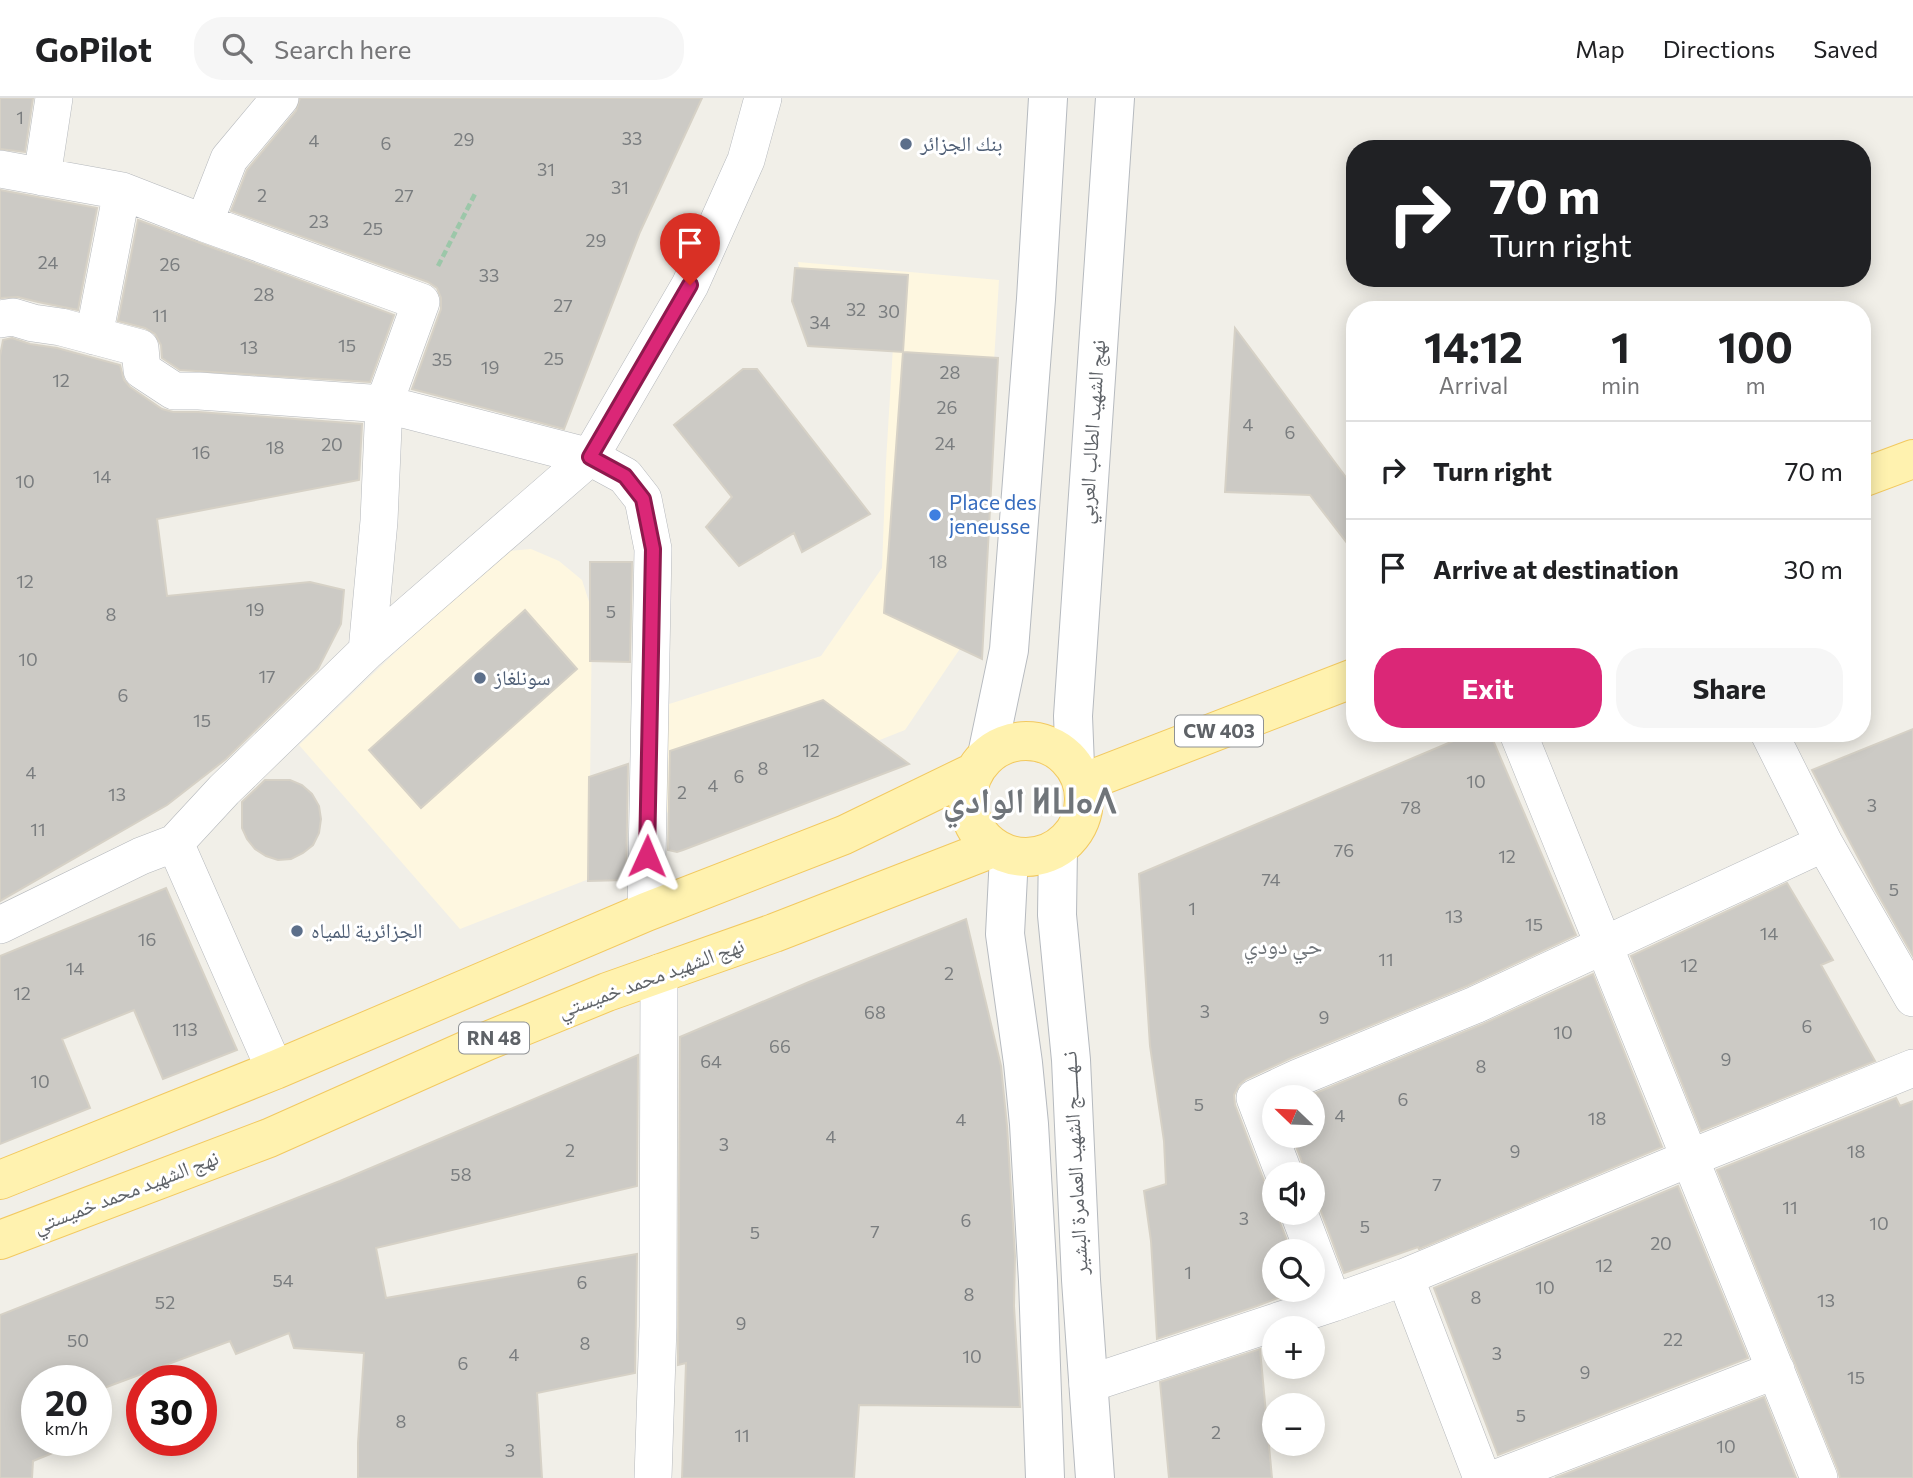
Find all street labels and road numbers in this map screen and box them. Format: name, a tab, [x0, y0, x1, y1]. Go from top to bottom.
street label: نهج الشهيد الطالب العربي	[1072, 339, 1115, 525]
road number: CW 403	[1175, 716, 1263, 746]
street label: نهج الشهيد محمد خميستي	[554, 931, 749, 1027]
road number: RN 48	[459, 1022, 529, 1054]
street label: نــهـــــج الشهيد العمامرة البشير	[1055, 1051, 1094, 1277]
street label: نهج الشهيد محمد خميستي	[29, 1144, 224, 1242]

